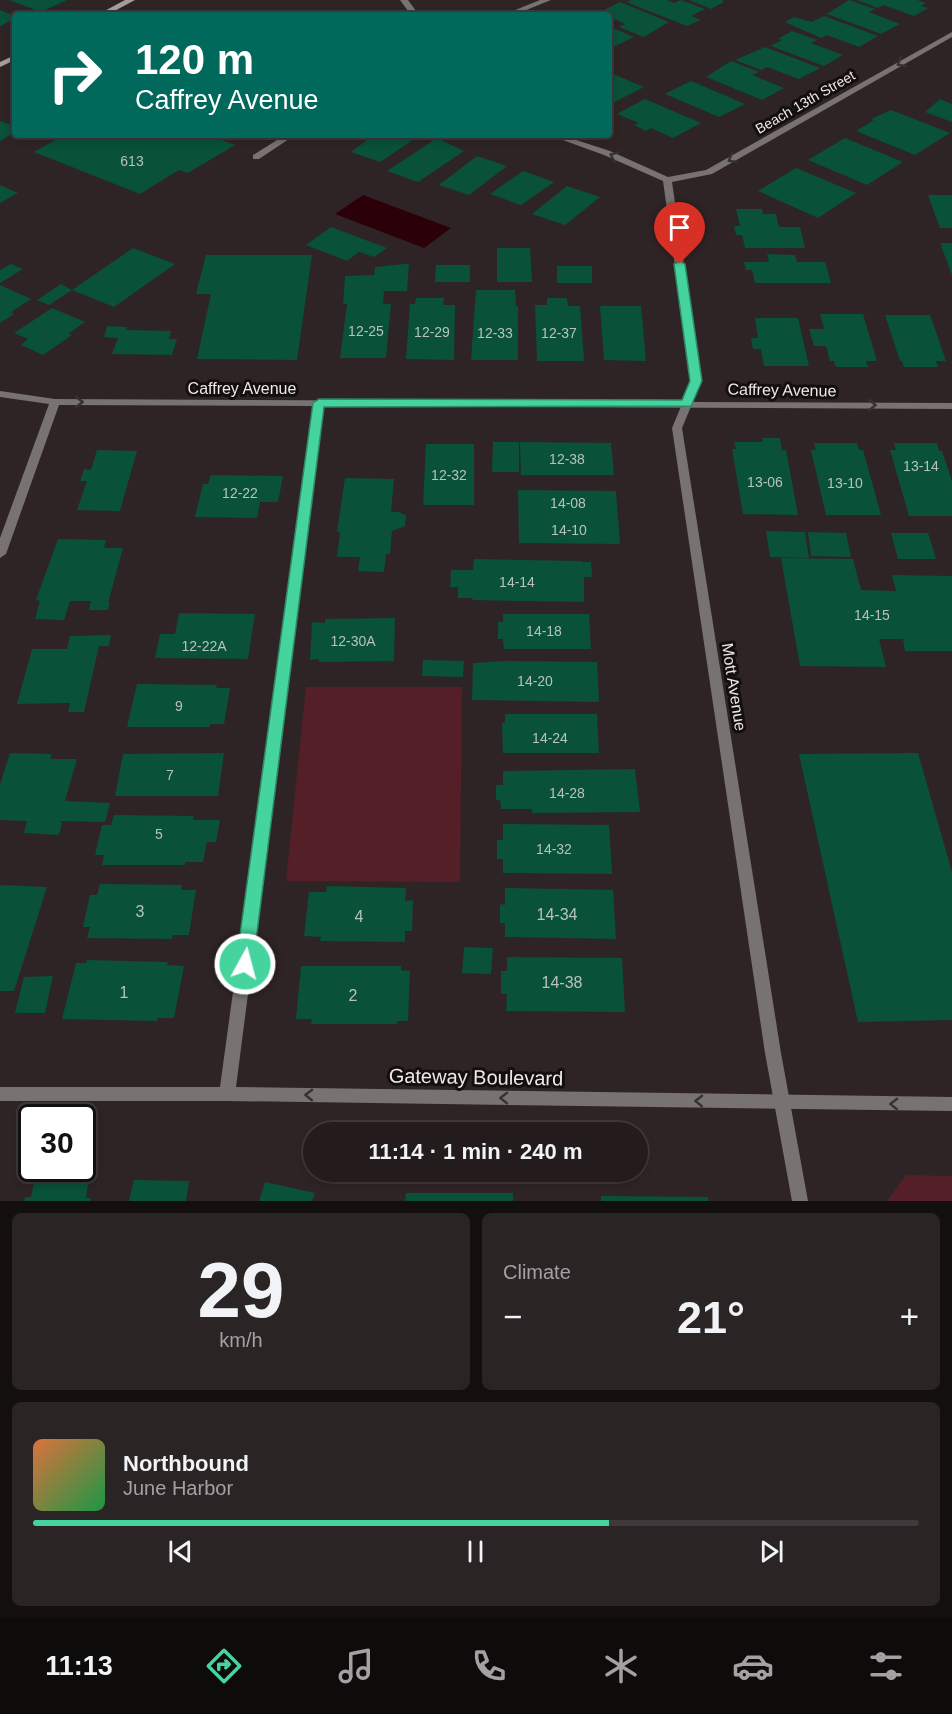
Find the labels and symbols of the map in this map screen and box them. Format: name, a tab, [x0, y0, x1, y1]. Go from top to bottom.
one-way arrow	[897, 56, 907, 67]
street label: Beach 13th Street	[752, 67, 858, 137]
one-way arrow	[609, 151, 620, 163]
one-way arrow	[728, 152, 738, 164]
house number: 613	[120, 153, 144, 169]
pin	[654, 202, 705, 264]
house number: 12-25	[348, 323, 384, 339]
house number: 12-29	[414, 324, 450, 340]
house number: 12-33	[477, 325, 513, 341]
house number: 12-37	[541, 325, 577, 341]
street label: Caffrey Avenue	[188, 380, 297, 397]
street label: Caffrey Avenue	[727, 381, 837, 399]
one-way arrow	[74, 396, 83, 408]
one-way arrow	[867, 399, 876, 411]
house number: 12-38	[549, 451, 585, 467]
house number: 13-14	[903, 458, 939, 474]
house number: 12-32	[431, 467, 467, 483]
house number: 13-06	[747, 474, 783, 490]
house number: 13-10	[827, 475, 863, 491]
house number: 12-22	[222, 485, 258, 501]
house number: 14-08	[550, 495, 586, 511]
house number: 14-10	[551, 522, 587, 538]
house number: 14-14	[499, 574, 535, 590]
house number: 14-15	[854, 607, 890, 623]
house number: 14-18	[526, 623, 562, 639]
house number: 12-30A	[330, 633, 376, 649]
house number: 12-22A	[181, 638, 227, 654]
street label: Mott Avenue	[719, 642, 749, 732]
house number: 14-20	[517, 673, 553, 689]
house number: 9	[175, 698, 183, 714]
house number: 14-24	[532, 730, 568, 746]
house number: 7	[166, 767, 174, 783]
house number: 14-28	[549, 785, 585, 801]
house number: 5	[155, 826, 163, 842]
house number: 14-32	[536, 841, 572, 857]
house number: 3	[136, 903, 145, 920]
house number: 14-34	[537, 906, 578, 923]
house number: 4	[355, 908, 364, 925]
position arrow	[213, 932, 277, 996]
house number: 14-38	[542, 974, 583, 991]
house number: 1	[120, 984, 129, 1001]
house number: 2	[349, 987, 358, 1004]
street label: Gateway Boulevard	[389, 1064, 563, 1090]
one-way arrow	[304, 1089, 313, 1102]
one-way arrow	[499, 1092, 508, 1104]
one-way arrow	[694, 1094, 703, 1107]
one-way arrow	[889, 1097, 898, 1110]
speed limit sign: 30	[18, 1104, 96, 1182]

